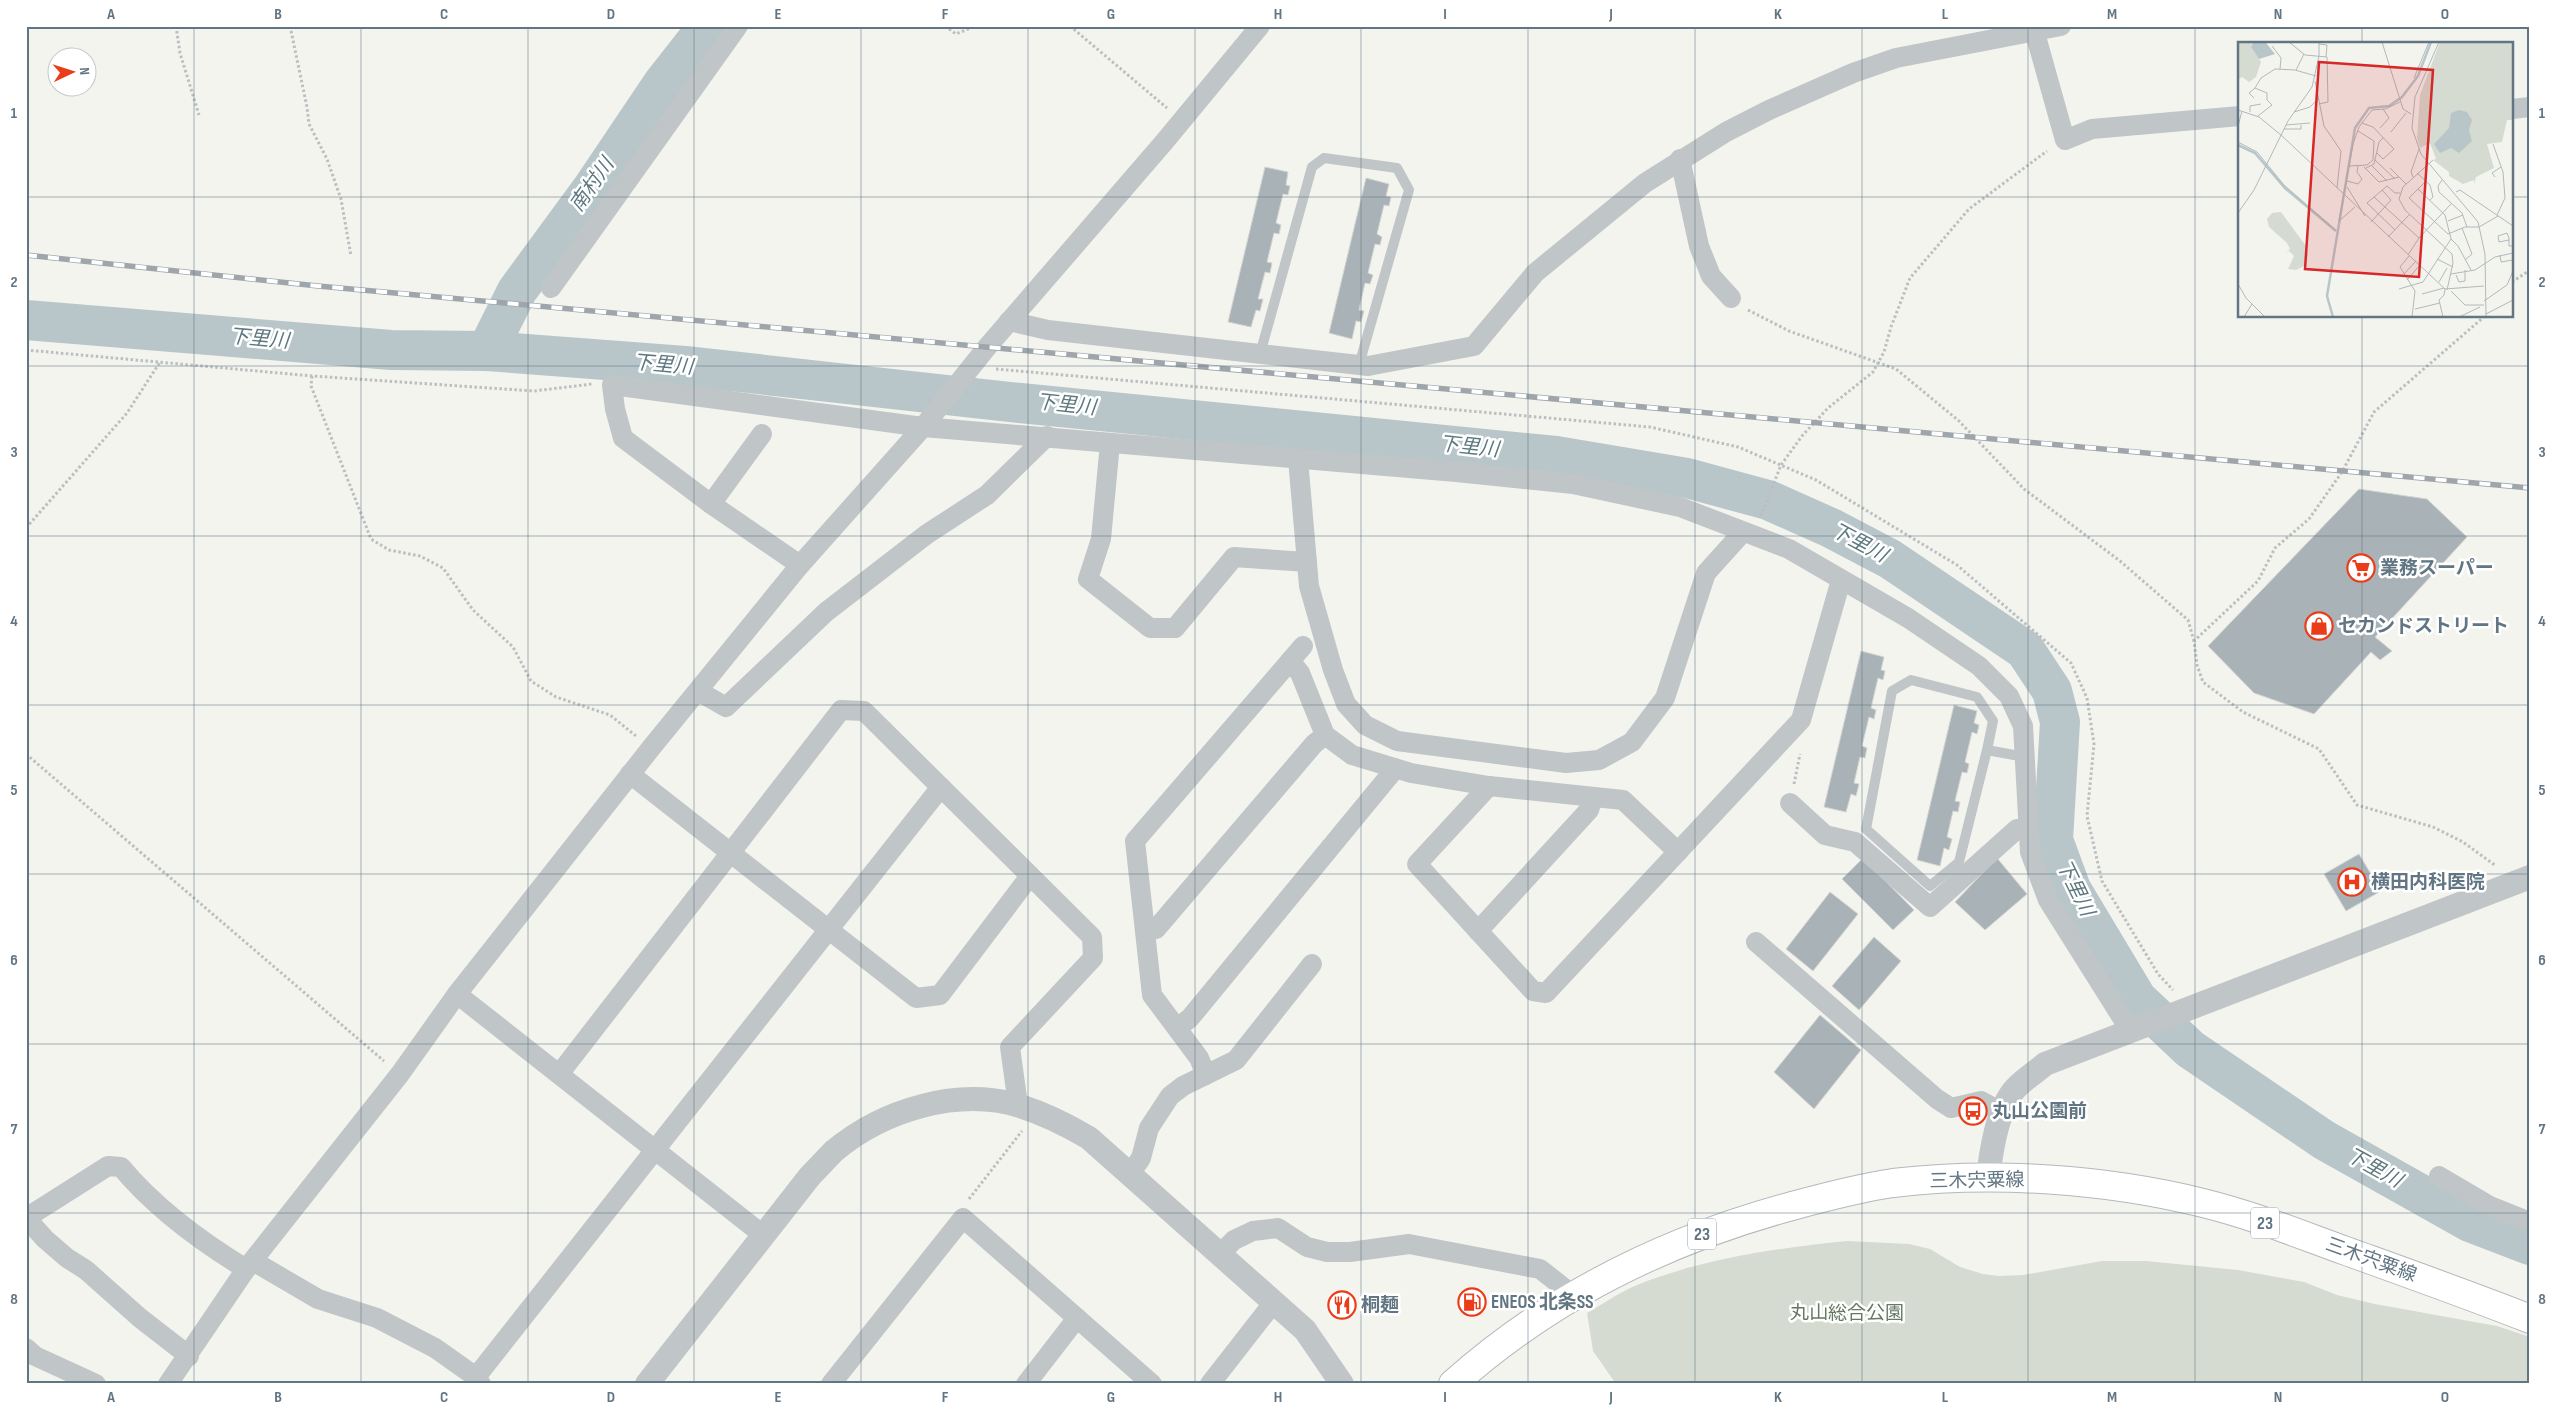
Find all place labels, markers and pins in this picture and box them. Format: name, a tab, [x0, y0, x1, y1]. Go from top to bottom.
supermarket icon: 業務スーパー	[2346, 553, 2376, 583]
place label: 業務スーパー	[2380, 557, 2494, 580]
shop icon: セカンドストリート	[2304, 611, 2334, 641]
place label: セカンドストリート	[2338, 615, 2509, 638]
hospital icon: 横田内科医院	[2337, 867, 2367, 897]
place label: 横田内科医院	[2371, 871, 2485, 894]
bus stop icon: 丸山公園前	[1958, 1096, 1988, 1126]
place label: 丸山公園前	[1992, 1100, 2087, 1123]
fuel station icon: ENEOS 北条SS	[1457, 1287, 1487, 1317]
restaurant icon: 桐麺	[1327, 1290, 1357, 1320]
place label: ENEOS 北条SS	[1491, 1291, 1594, 1314]
place label: 桐麺	[1361, 1294, 1399, 1317]

